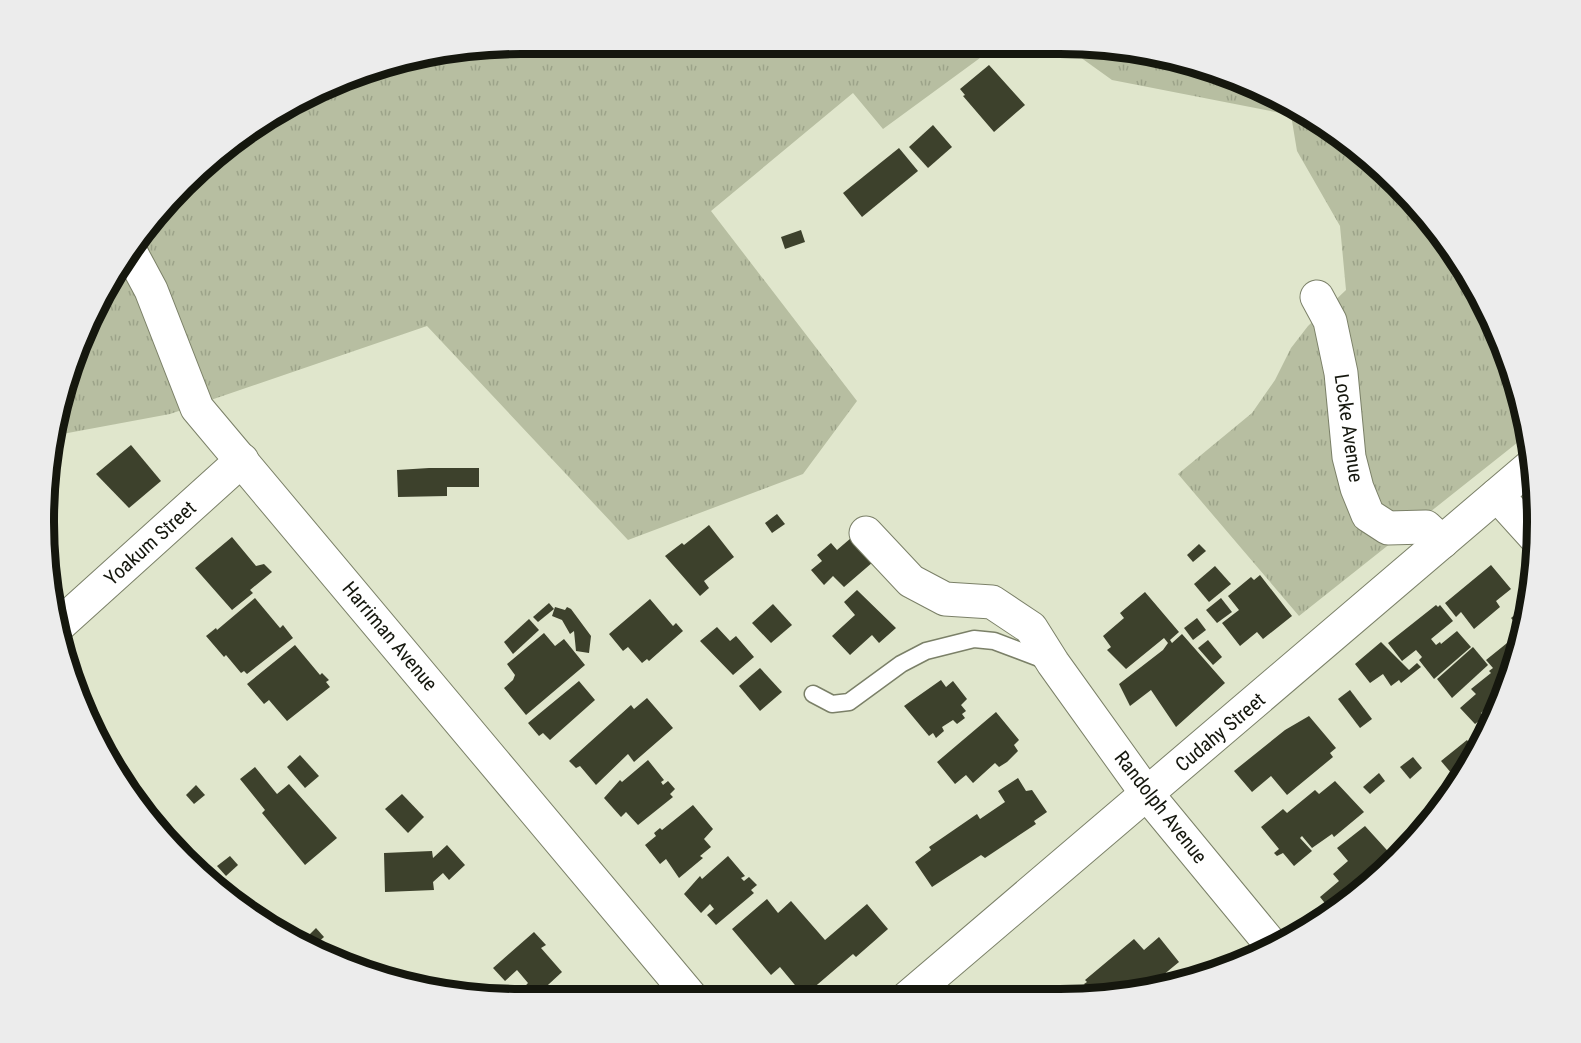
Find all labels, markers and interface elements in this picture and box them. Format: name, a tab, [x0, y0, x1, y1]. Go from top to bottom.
street label: Locke Avenue	[1330, 372, 1368, 484]
street label: Yoakum Street	[99, 496, 201, 590]
street label: Harriman Avenue	[337, 576, 443, 696]
street label: Cudahy Street	[1170, 687, 1270, 777]
street label: Randolph Avenue	[1110, 746, 1212, 868]

